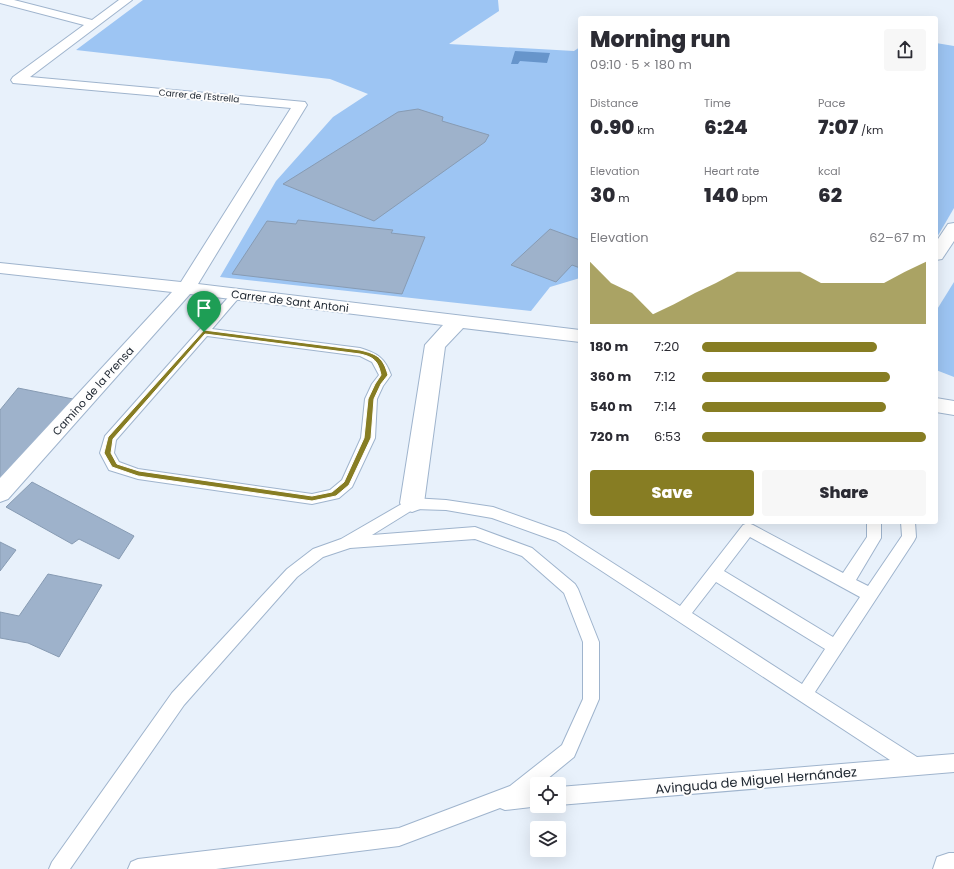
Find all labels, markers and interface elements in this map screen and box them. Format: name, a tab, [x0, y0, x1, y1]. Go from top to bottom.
text: Morning run	[590, 24, 731, 55]
button: share	[884, 29, 926, 71]
text: 09:10 · 5 × 180 m	[590, 55, 692, 74]
street label: Carrer de l'Estrella	[158, 86, 240, 106]
text: Distance	[590, 95, 638, 111]
text: Time	[704, 95, 731, 111]
text: Pace	[818, 95, 845, 111]
text: 0.90	[590, 113, 634, 141]
text: 6:24	[704, 113, 748, 141]
text: 7:07	[818, 113, 858, 141]
text: km	[634, 122, 654, 138]
text: /km	[858, 122, 883, 138]
text: Elevation	[590, 163, 640, 179]
text: Heart rate	[704, 163, 759, 179]
text: kcal	[818, 163, 840, 179]
text: 30	[590, 181, 615, 209]
text: 140	[704, 181, 739, 209]
text: 62	[818, 181, 842, 209]
text: m	[615, 190, 630, 206]
text: bpm	[739, 190, 768, 206]
text: Elevation	[590, 228, 649, 247]
text: 62–67 m	[869, 228, 926, 247]
street label: Carrer de Sant Antoni	[230, 286, 350, 316]
pin	[187, 291, 221, 332]
icon: arrive	[193, 297, 215, 319]
text: 180 m	[590, 337, 628, 356]
text: 7:20	[654, 337, 680, 356]
street label: Camino de la Prensa	[49, 343, 137, 439]
text: 360 m	[590, 367, 631, 386]
text: 7:12	[654, 367, 676, 386]
text: 540 m	[590, 397, 632, 416]
text: 7:14	[654, 397, 676, 416]
text: 720 m	[590, 427, 629, 446]
text: 6:53	[654, 427, 681, 446]
button: Save	[590, 470, 754, 516]
button: Share	[762, 470, 926, 516]
street label: Avinguda de Miguel Hernández	[654, 762, 858, 799]
map controls	[530, 777, 566, 857]
button: locate	[530, 777, 566, 813]
button: layers	[530, 821, 566, 857]

